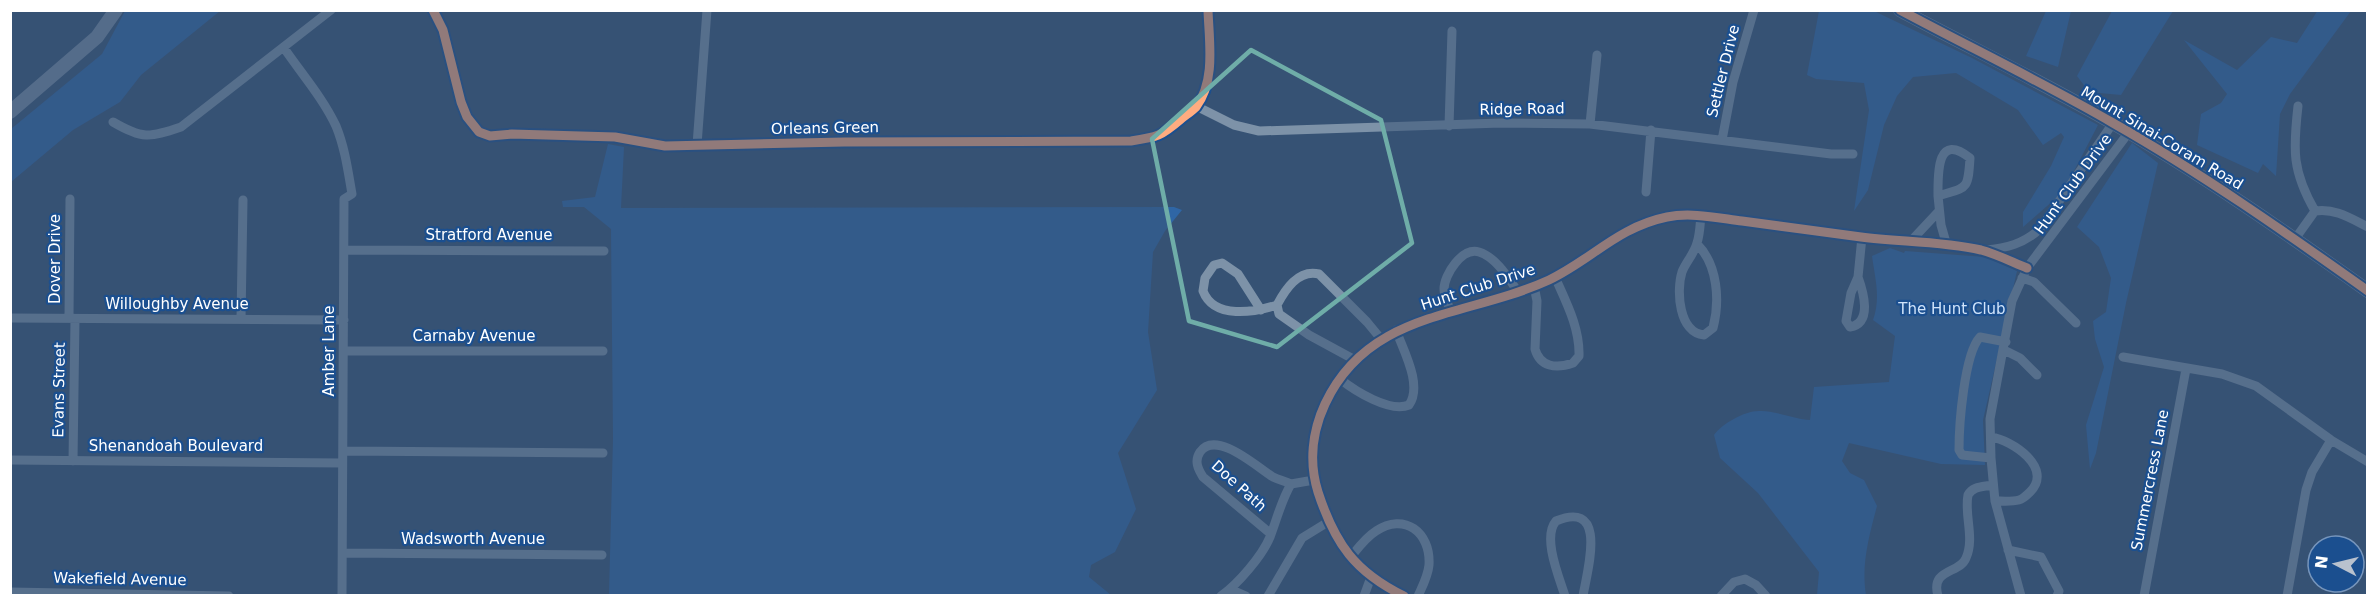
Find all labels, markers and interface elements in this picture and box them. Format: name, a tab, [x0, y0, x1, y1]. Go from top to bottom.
street label: Settler Drive	[1703, 23, 1743, 119]
street label: Mount Sinai-Coram Road	[2078, 82, 2246, 194]
street label: Ridge Road	[1479, 99, 1565, 119]
street label: Orleans Green	[771, 118, 879, 138]
street label: Hunt Club Drive	[2031, 130, 2115, 238]
street label: Dover Drive	[46, 214, 64, 304]
street label: Stratford Avenue	[425, 226, 553, 244]
street label: Hunt Club Drive	[1418, 260, 1538, 314]
street label: Willoughby Avenue	[105, 295, 249, 313]
park label: The Hunt Club	[1897, 300, 2006, 318]
street label: Amber Lane	[320, 306, 338, 396]
street label: Carnaby Avenue	[412, 327, 536, 345]
street label: Evans Street	[49, 342, 69, 438]
street label: Summercress Lane	[2127, 408, 2173, 552]
street label: Shenandoah Boulevard	[89, 437, 263, 455]
street label: Doe Path	[1208, 457, 1270, 515]
street label: Wadsworth Avenue	[401, 530, 545, 548]
north arrow	[2306, 534, 2366, 594]
text: N	[2311, 554, 2332, 570]
street label: Wakefield Avenue	[53, 569, 187, 589]

